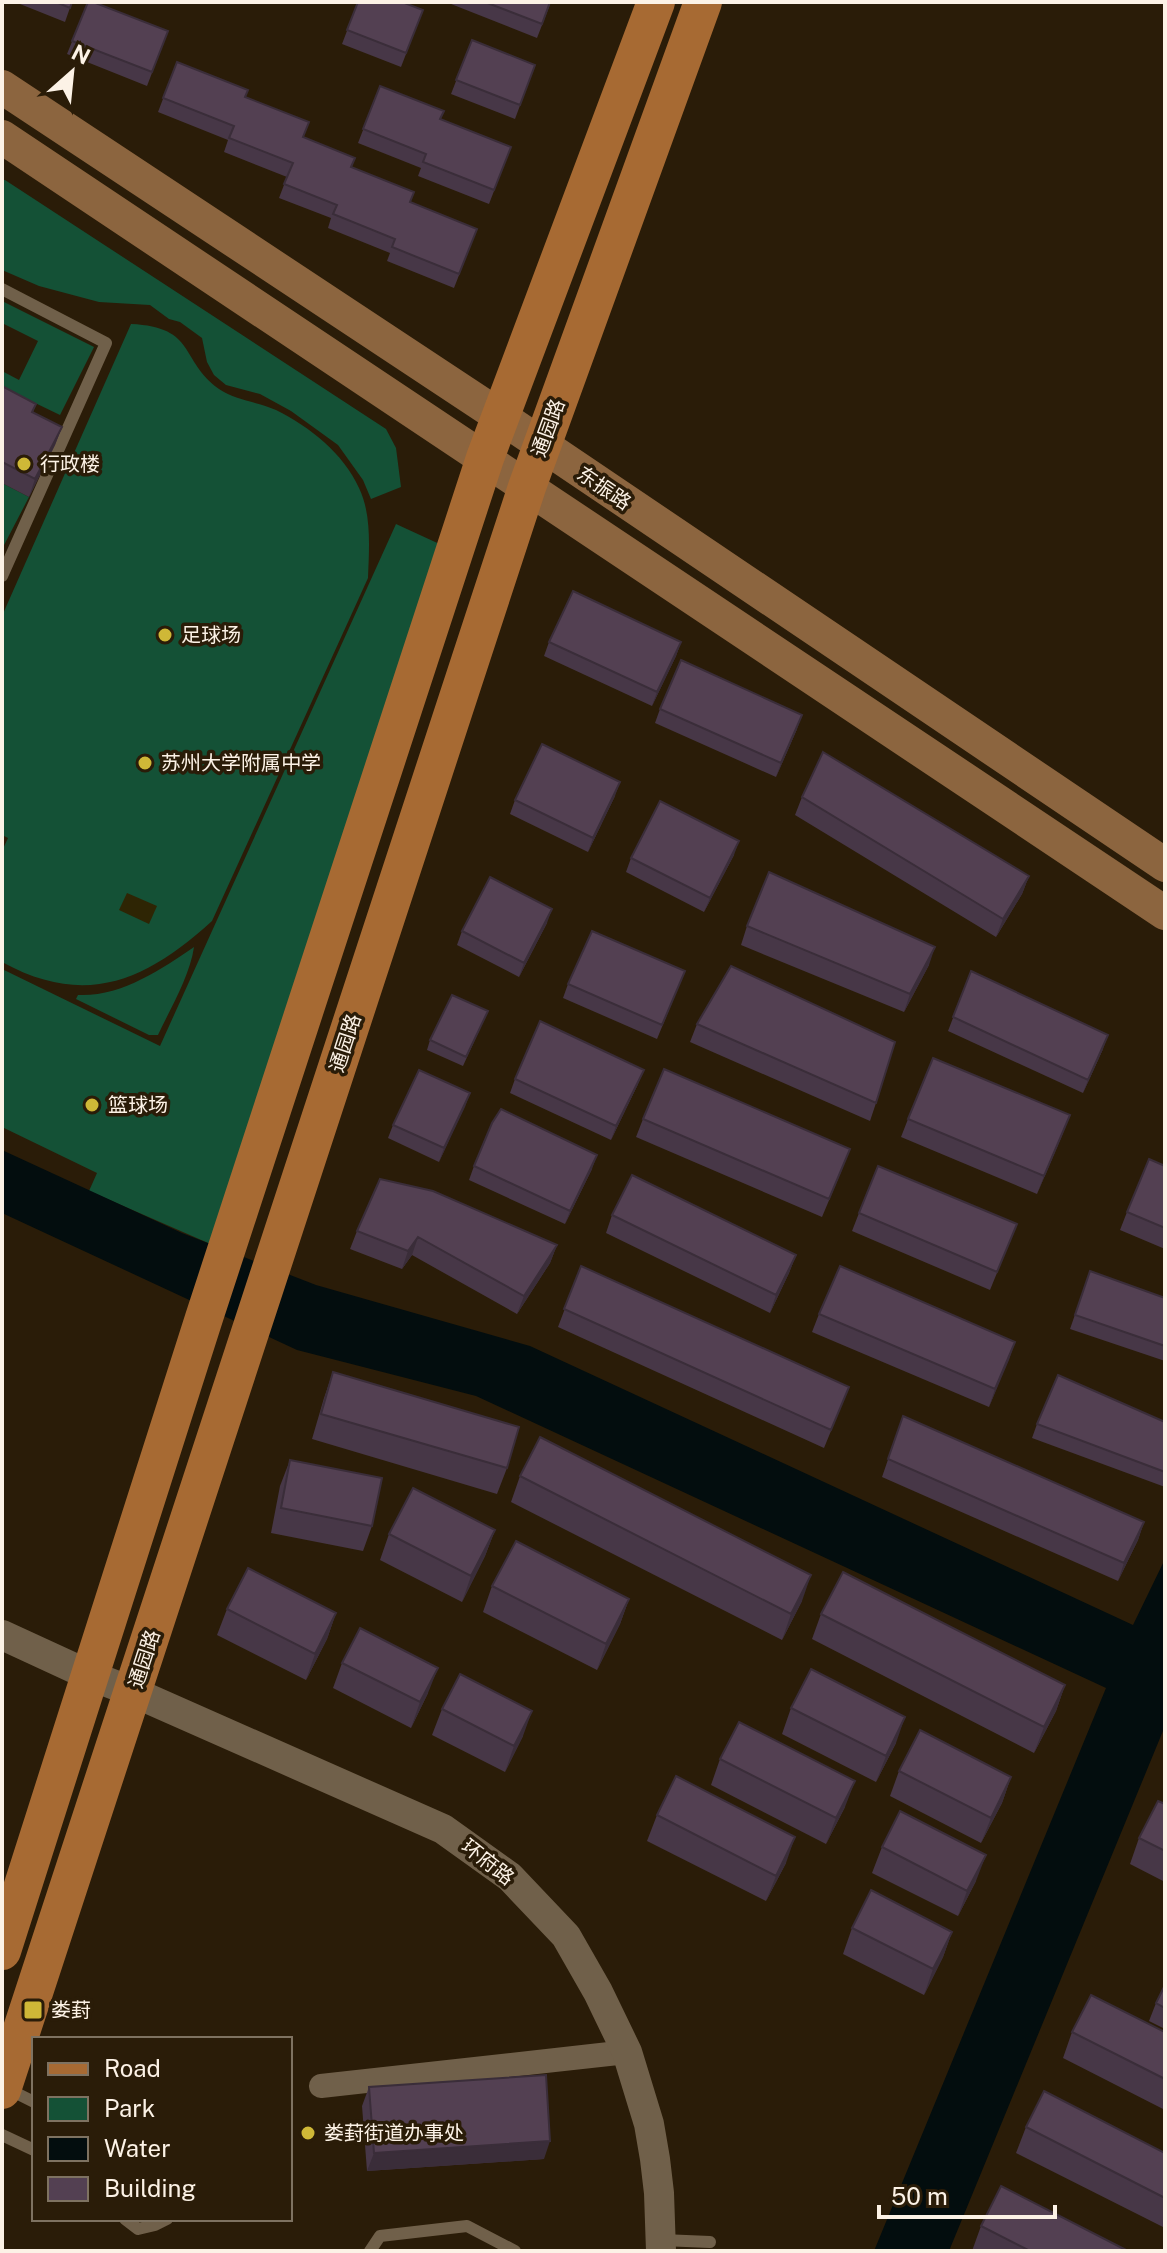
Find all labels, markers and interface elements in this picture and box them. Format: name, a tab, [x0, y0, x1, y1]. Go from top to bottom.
north arrow	[32, 32, 112, 112]
text: N	[68, 39, 95, 70]
street label: 通园路	[526, 396, 570, 460]
place label: 行政楼	[40, 452, 100, 476]
marker: 行政楼	[15, 455, 33, 473]
street label: 东振路	[572, 461, 636, 515]
place label: 足球场	[181, 623, 241, 647]
marker: 足球场	[156, 626, 174, 644]
place label: 苏州大学附属中学	[161, 751, 321, 775]
marker: 苏州大学附属中学	[136, 754, 154, 772]
street label: 通园路	[324, 1011, 366, 1075]
place label: 篮球场	[108, 1093, 168, 1117]
marker: 篮球场	[83, 1096, 101, 1114]
street label: 通园路	[123, 1627, 165, 1691]
street label: 环府路	[457, 1834, 519, 1890]
place label: 娄葑	[51, 1998, 91, 2022]
marker: 娄葑	[22, 1999, 44, 2021]
legend	[32, 2037, 292, 2221]
text: Road	[104, 2054, 161, 2082]
text: Park	[104, 2094, 155, 2122]
place label: 娄葑街道办事处	[324, 2121, 464, 2145]
marker: 娄葑街道办事处	[299, 2124, 317, 2142]
text: Water	[104, 2134, 171, 2162]
scale bar	[879, 2169, 1055, 2219]
text: Building	[104, 2174, 196, 2202]
text: 50 m	[891, 2182, 948, 2210]

